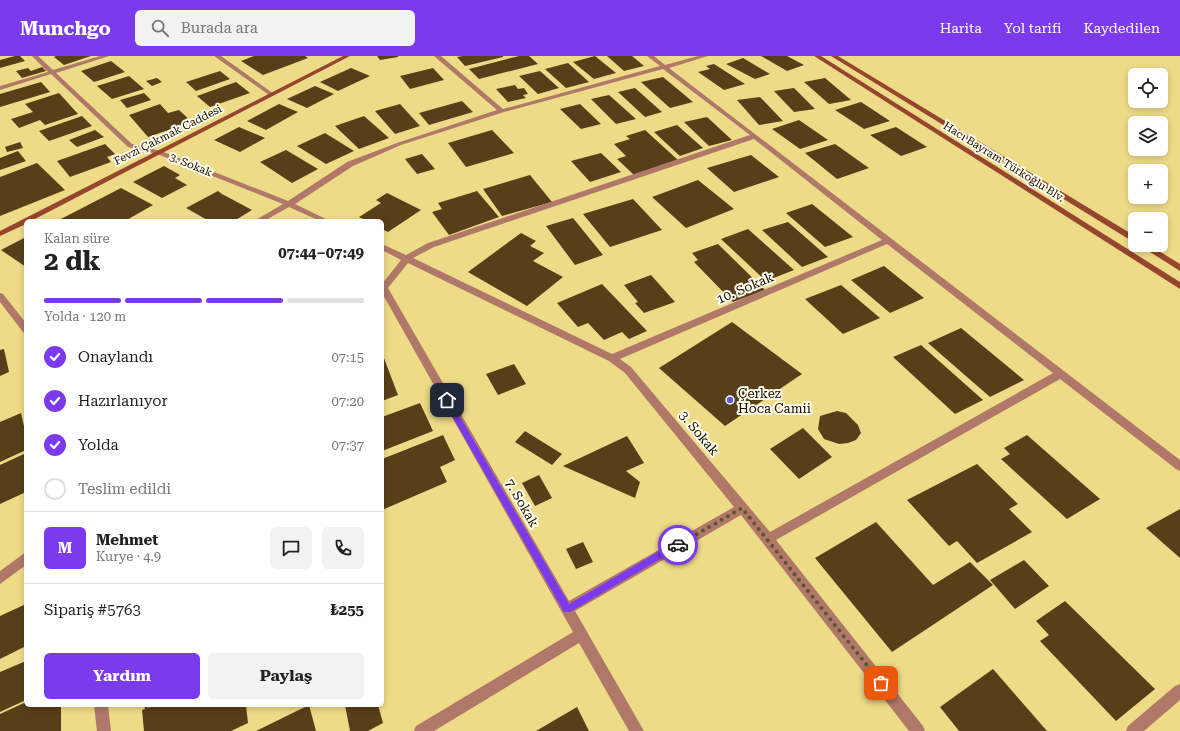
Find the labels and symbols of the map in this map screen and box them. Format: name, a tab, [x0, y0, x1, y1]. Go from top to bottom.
street label: Fevzi Çakmak Caddesi	[112, 102, 224, 168]
street label: Hacı Bayram Türkoğlu Blv.	[941, 119, 1067, 205]
street label: 3. Sokak	[168, 151, 214, 179]
street label: 10. Sokak	[714, 269, 776, 307]
pin	[430, 383, 464, 417]
place label: Çerkez Hoca Camii	[738, 386, 811, 416]
marker: Çerkez Hoca Camii	[725, 395, 735, 405]
street label: 3. Sokak	[676, 408, 722, 458]
street label: 7. Sokak	[502, 476, 542, 530]
courier	[658, 525, 698, 565]
pin	[864, 666, 898, 700]

